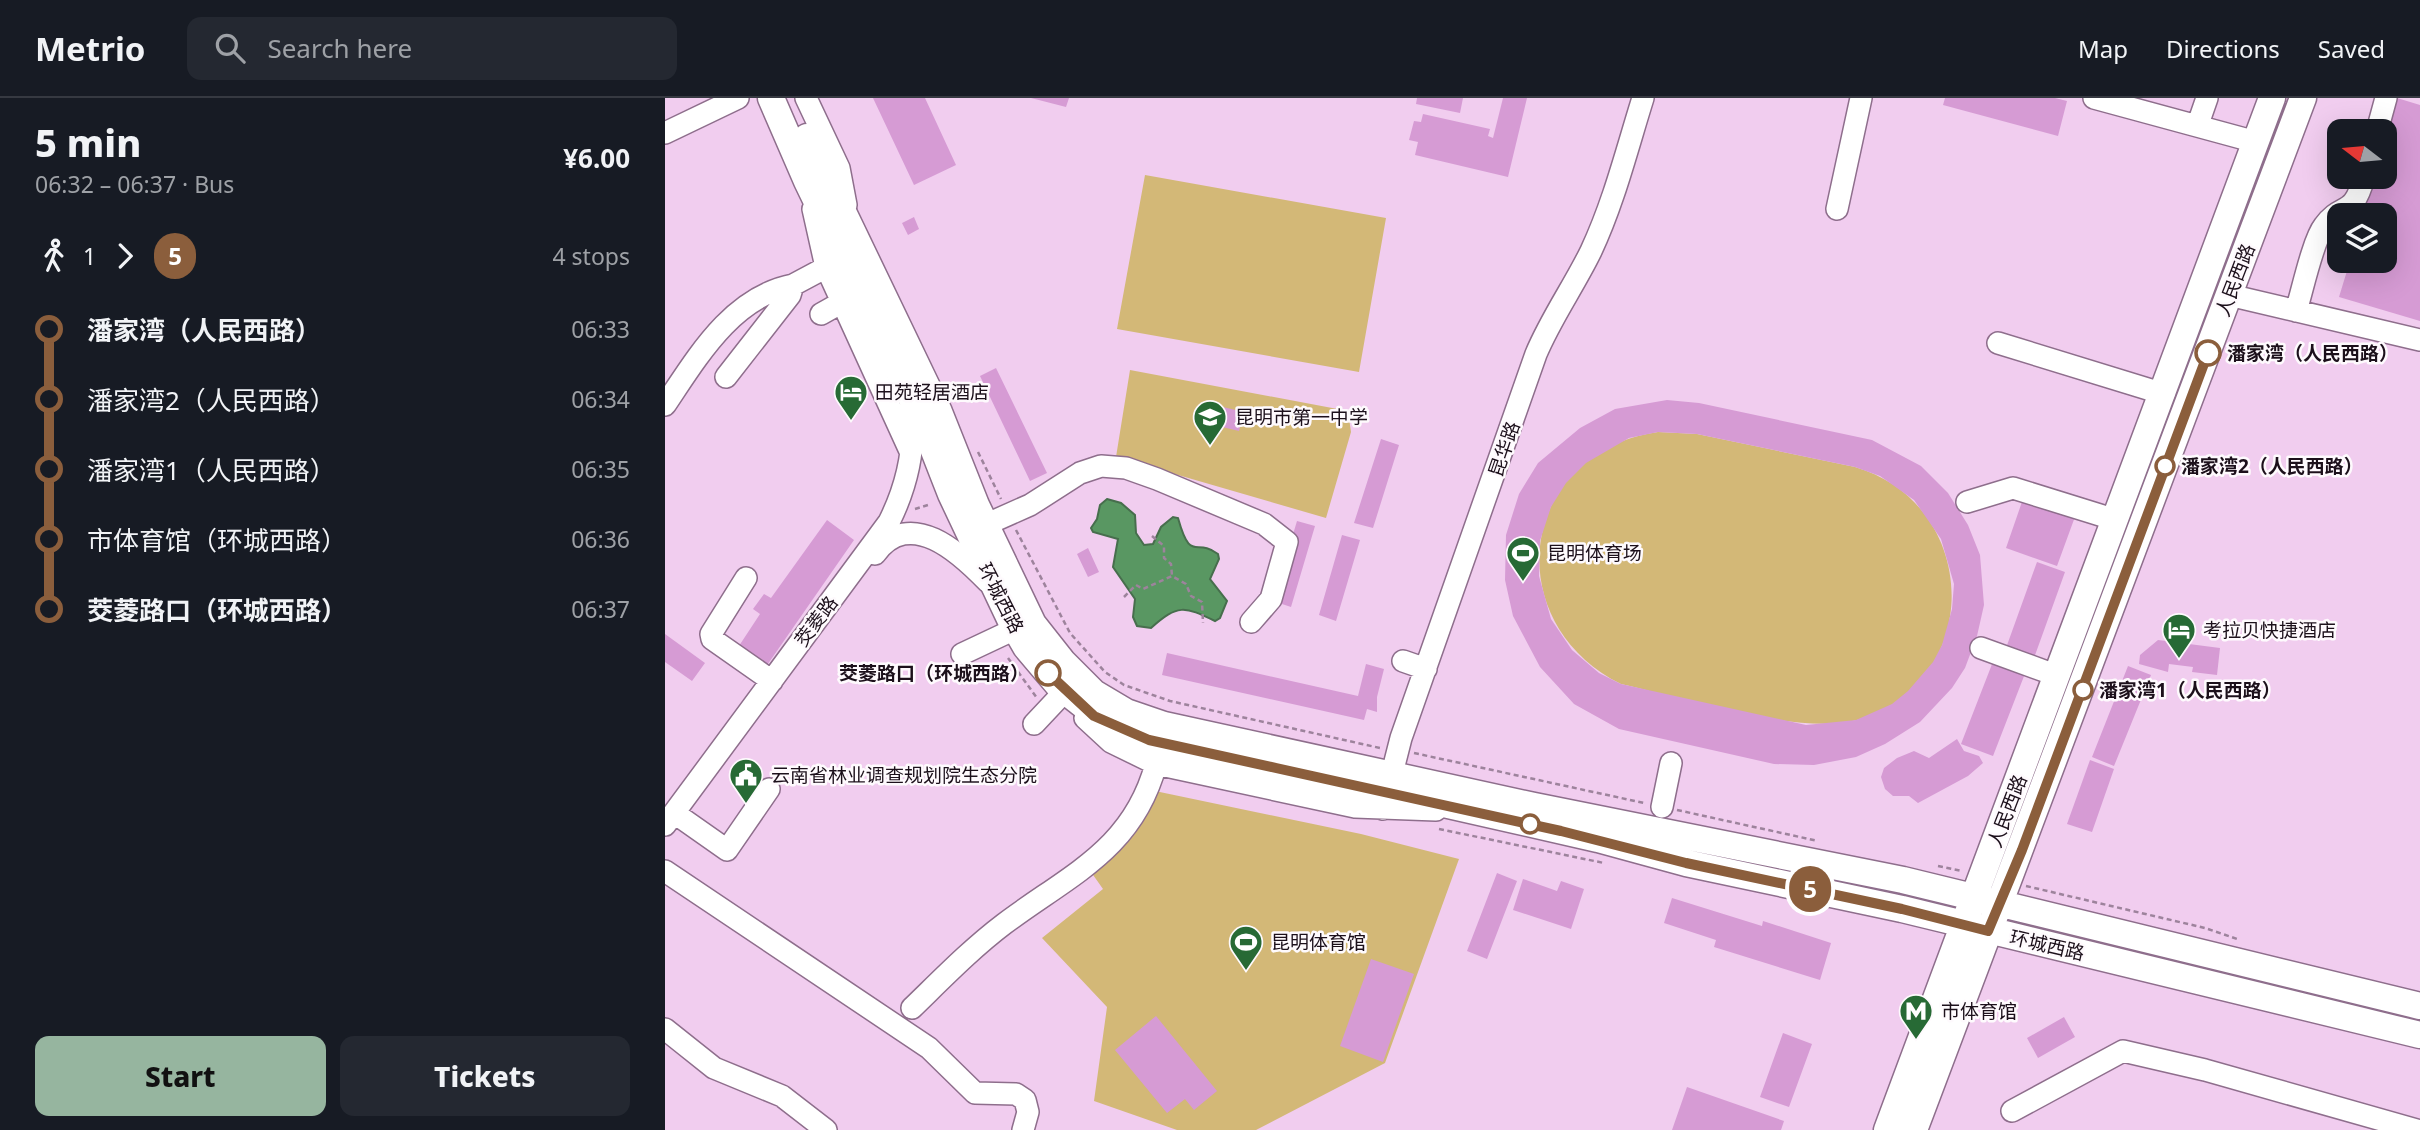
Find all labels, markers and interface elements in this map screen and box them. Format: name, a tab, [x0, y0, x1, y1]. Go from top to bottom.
search box	[187, 17, 677, 80]
text: Metrio	[35, 26, 145, 71]
icon: search	[211, 29, 249, 67]
text: Search here	[267, 30, 412, 66]
text: Map	[2078, 32, 2128, 65]
text: Directions	[2166, 32, 2280, 65]
text: Saved	[2318, 32, 2385, 65]
text: 5 min	[35, 116, 141, 168]
north arrow	[2327, 119, 2397, 189]
map controls	[2327, 119, 2397, 273]
text: ¥6.00	[563, 140, 630, 176]
text: 06:32 – 06:37 · Bus	[35, 168, 234, 200]
button: layers	[2327, 203, 2397, 273]
icon: walk	[35, 237, 73, 275]
icon: forward	[106, 237, 144, 275]
text: 5	[168, 239, 182, 272]
text: 1	[83, 240, 96, 272]
text: 4 stops	[552, 240, 630, 272]
street label: 人民西路	[2209, 240, 2261, 320]
text: 潘家湾（人民西路）	[87, 312, 321, 348]
text: 06:33	[571, 313, 630, 345]
marker: 潘家湾（人民西路）	[2195, 340, 2221, 366]
place label: 潘家湾（人民西路）	[2227, 340, 2398, 366]
hotel icon: 田苑轻居酒店	[832, 373, 870, 422]
place label: 田苑轻居酒店	[875, 379, 989, 405]
text: 潘家湾2（人民西路）	[87, 382, 336, 418]
text: 06:34	[571, 383, 630, 415]
school or university icon: 昆明市第一中学	[1191, 398, 1229, 447]
place label: 昆明市第一中学	[1235, 404, 1368, 430]
street label: 昆华路	[1482, 418, 1526, 480]
text: 潘家湾1（人民西路）	[87, 452, 336, 488]
text: 06:35	[571, 453, 630, 485]
place label: 潘家湾2（人民西路）	[2181, 453, 2363, 479]
marker: 潘家湾2（人民西路）	[2155, 456, 2175, 476]
text: 市体育馆（环城西路）	[87, 522, 347, 558]
text: 06:36	[571, 523, 630, 555]
sports icon: 昆明体育场	[1504, 534, 1542, 583]
place label: 昆明体育场	[1547, 540, 1642, 566]
street label: 环城西路	[972, 558, 1030, 638]
street label: 茭菱路	[788, 590, 844, 652]
text: 茭菱路口（环城西路）	[87, 592, 347, 628]
text: 06:37	[571, 593, 630, 625]
hotel icon: 考拉贝快捷酒店	[2160, 611, 2198, 660]
place label: 考拉贝快捷酒店	[2203, 617, 2336, 643]
place label: 茭菱路口（环城西路）	[839, 660, 1029, 686]
marker: 茭菱路口（环城西路）	[1035, 660, 1061, 686]
place label: 潘家湾1（人民西路）	[2099, 677, 2281, 703]
marker: 潘家湾1（人民西路）	[2073, 680, 2093, 700]
public building icon: 云南省林业调查规划院生态分院	[727, 756, 765, 805]
place label: 云南省林业调查规划院生态分院	[771, 762, 1037, 788]
street label: 人民西路	[1981, 771, 2033, 851]
unlabelled marker	[1520, 814, 1540, 834]
line badge: 5	[1787, 866, 1833, 912]
text: 5	[1803, 872, 1817, 905]
sports icon: 昆明体育馆	[1227, 923, 1265, 972]
street label: 环城西路	[2007, 924, 2087, 966]
place label: 昆明体育馆	[1271, 929, 1366, 955]
metro station icon: 市体育馆	[1897, 992, 1935, 1041]
place label: 市体育馆	[1941, 998, 2017, 1024]
button: Start	[35, 1036, 326, 1116]
button: Tickets	[340, 1036, 630, 1116]

